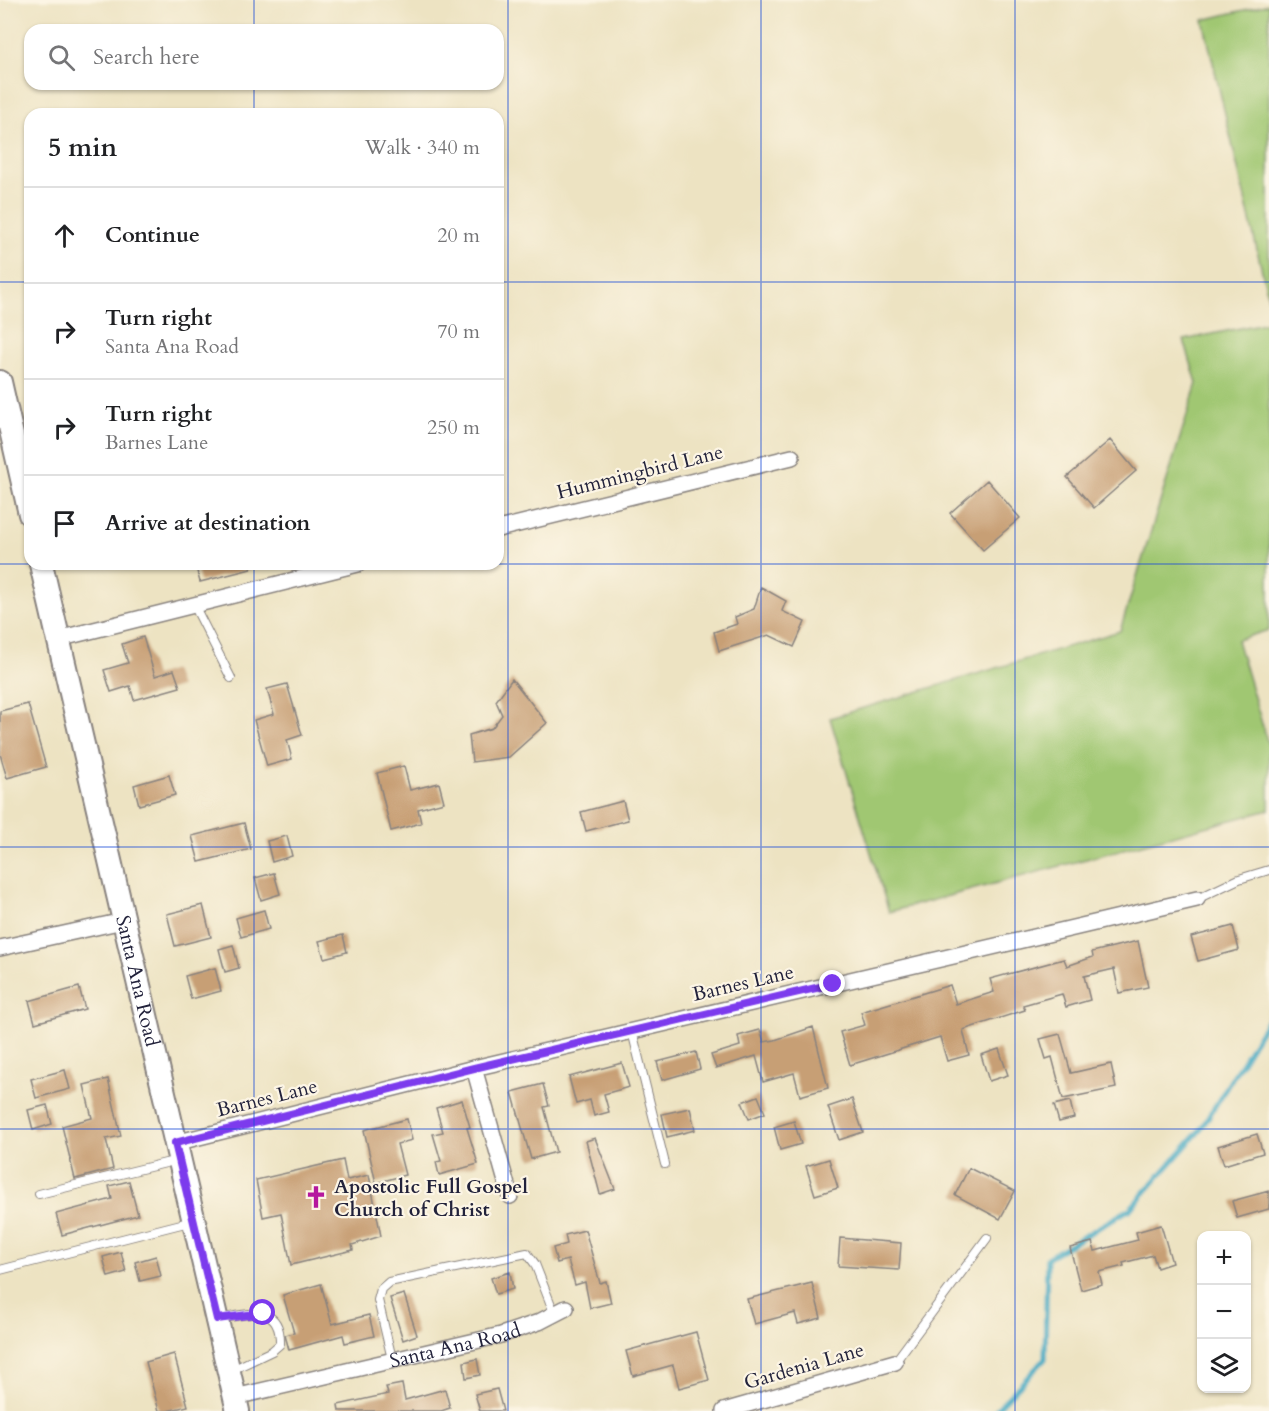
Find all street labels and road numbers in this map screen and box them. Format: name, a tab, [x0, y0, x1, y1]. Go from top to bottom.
street label: Hummingbird Lane	[554, 438, 726, 506]
street label: Santa Ana Road	[110, 913, 166, 1050]
street label: Barnes Lane	[690, 958, 796, 1008]
street label: Barnes Lane	[214, 1072, 320, 1124]
street label: Santa Ana Road	[387, 1316, 525, 1374]
street label: Gardenia Lane	[741, 1336, 867, 1396]

